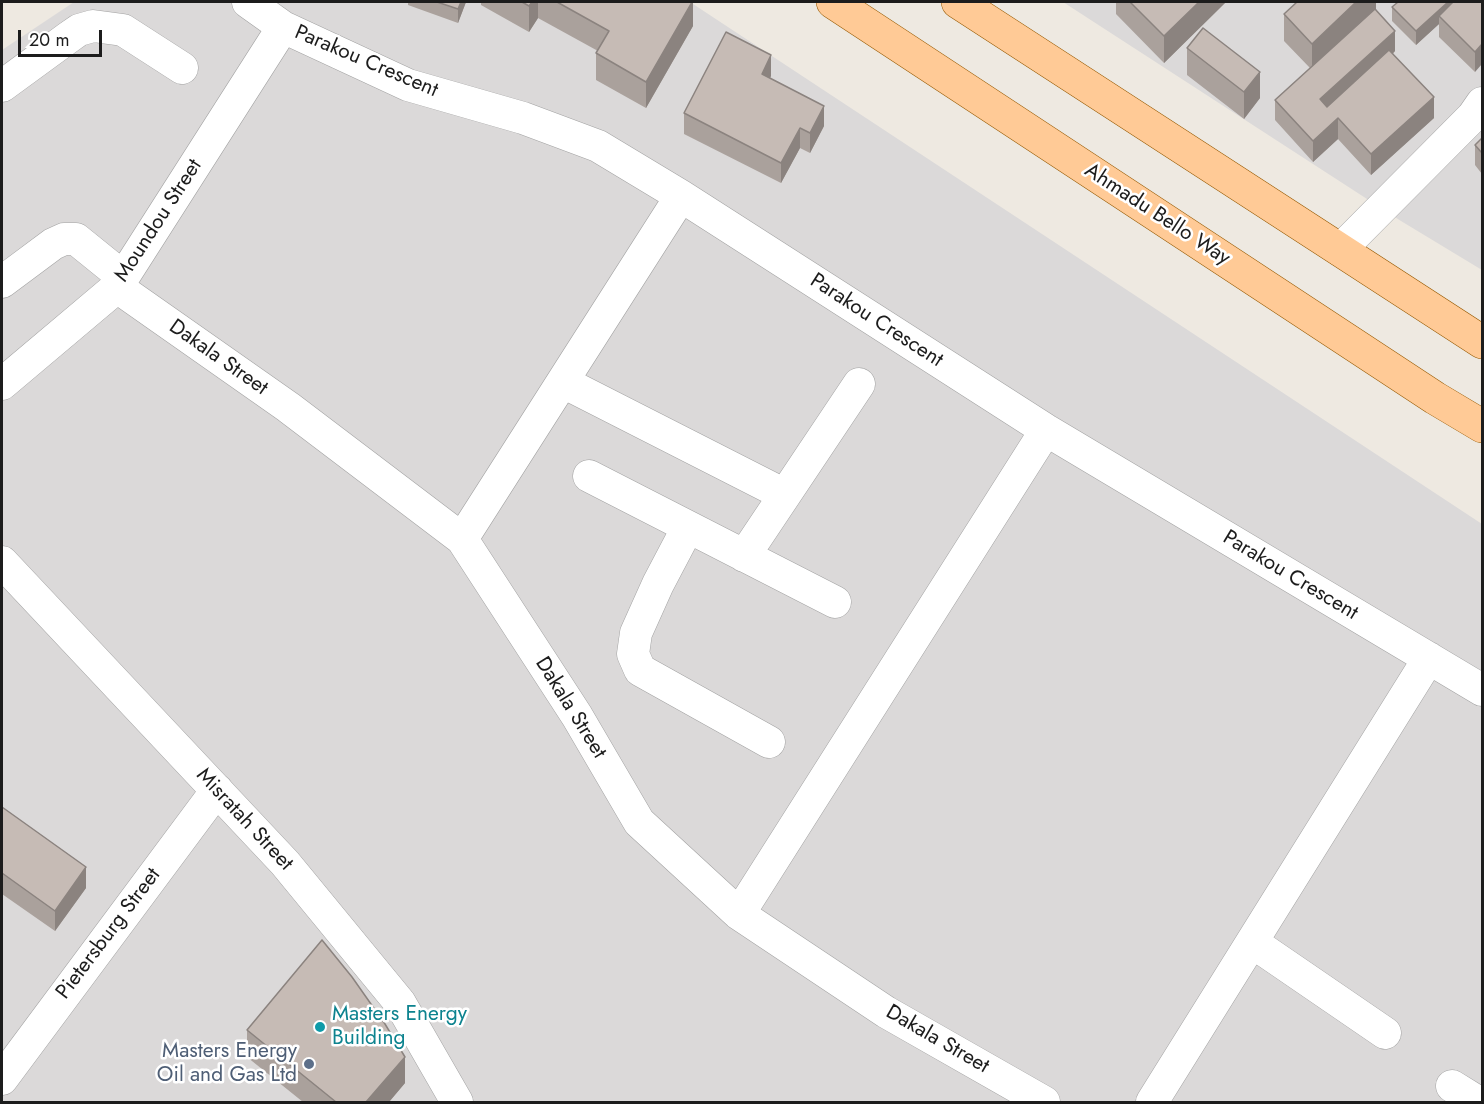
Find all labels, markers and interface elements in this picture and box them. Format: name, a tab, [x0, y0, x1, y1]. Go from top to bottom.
scale bar	[21, 18, 105, 56]
street label: Parakou Crescent	[290, 20, 442, 104]
text: 20 m	[29, 27, 69, 53]
street label: Moundou Street	[110, 155, 208, 287]
street label: Ahmadu Bello Way	[1079, 159, 1235, 271]
street label: Parakou Crescent	[805, 269, 947, 373]
street label: Dakala Street	[164, 315, 272, 401]
street label: Parakou Crescent	[1218, 526, 1362, 626]
street label: Dakala Street	[529, 653, 611, 763]
street label: Misratah Street	[190, 764, 298, 876]
street label: Pietersburg Street	[52, 863, 166, 1005]
street label: Dakala Street	[881, 1000, 993, 1080]
place label: Masters Energy Building	[332, 1002, 467, 1052]
marker: Masters Energy Building	[313, 1020, 327, 1034]
place label: Masters Energy Oil and Gas Ltd	[157, 1039, 297, 1089]
marker: Masters Energy Oil and Gas Ltd	[302, 1057, 316, 1071]

